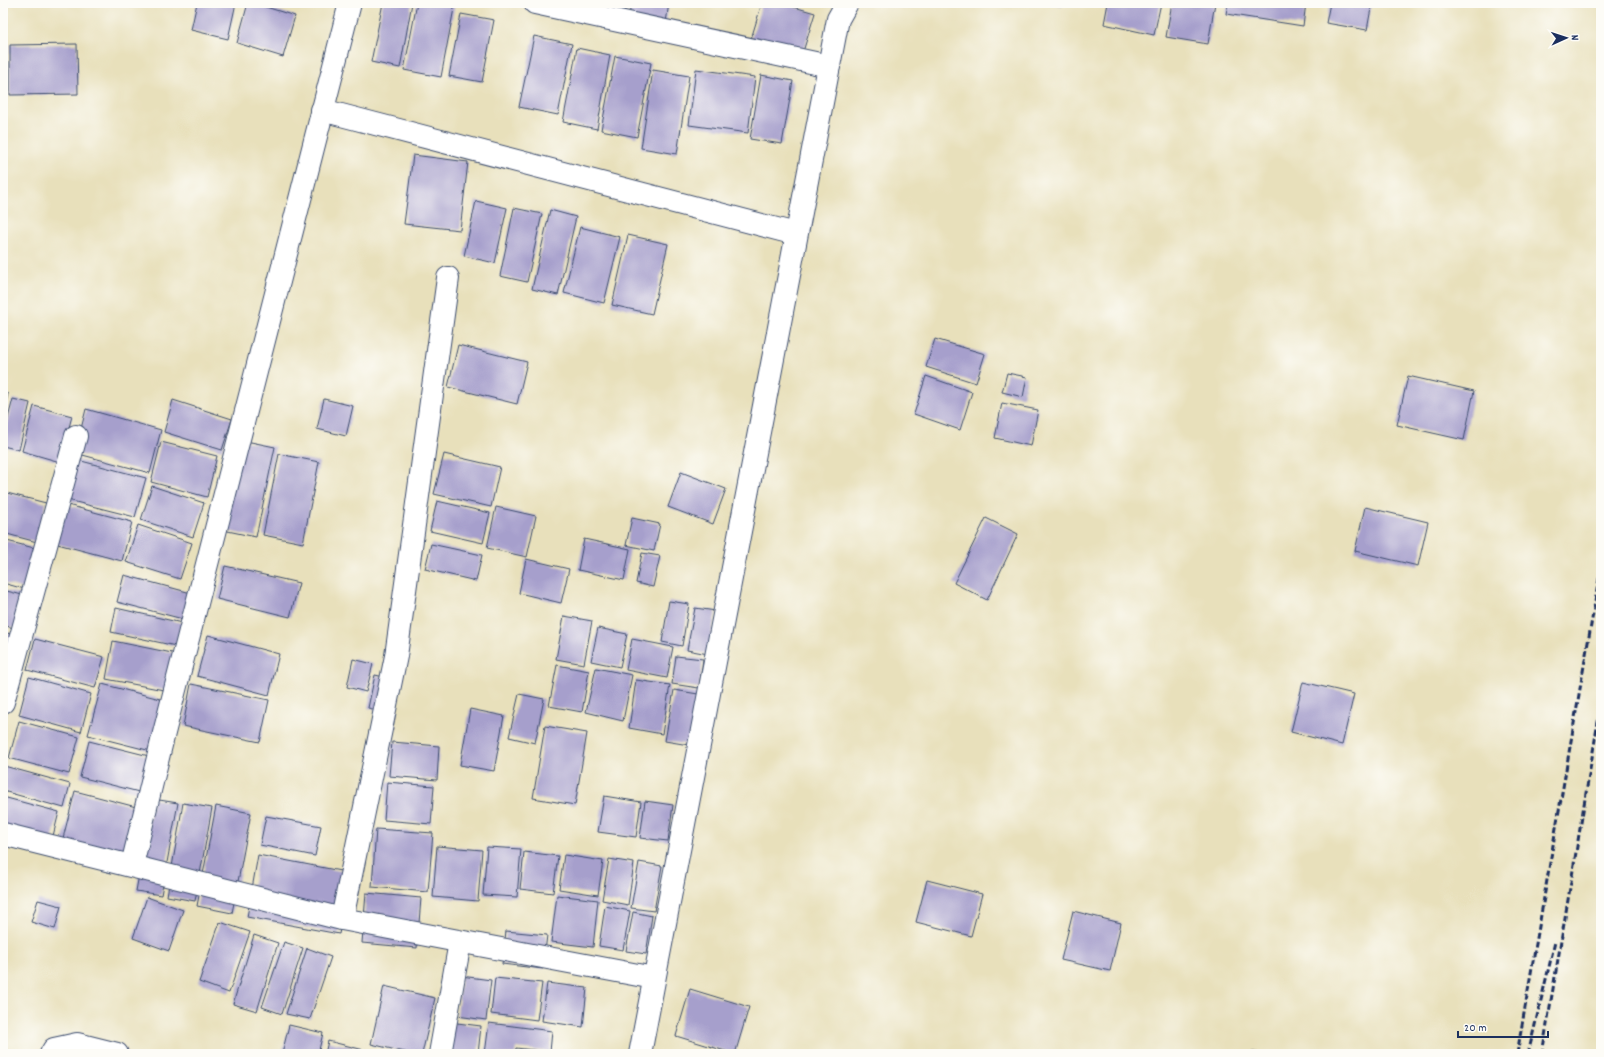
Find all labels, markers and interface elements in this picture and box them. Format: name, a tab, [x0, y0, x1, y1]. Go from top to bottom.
north arrow	[1546, 18, 1586, 58]
text: N	[1566, 34, 1582, 41]
scale bar	[1458, 1013, 1548, 1039]
text: 20 m	[1464, 1020, 1487, 1037]

